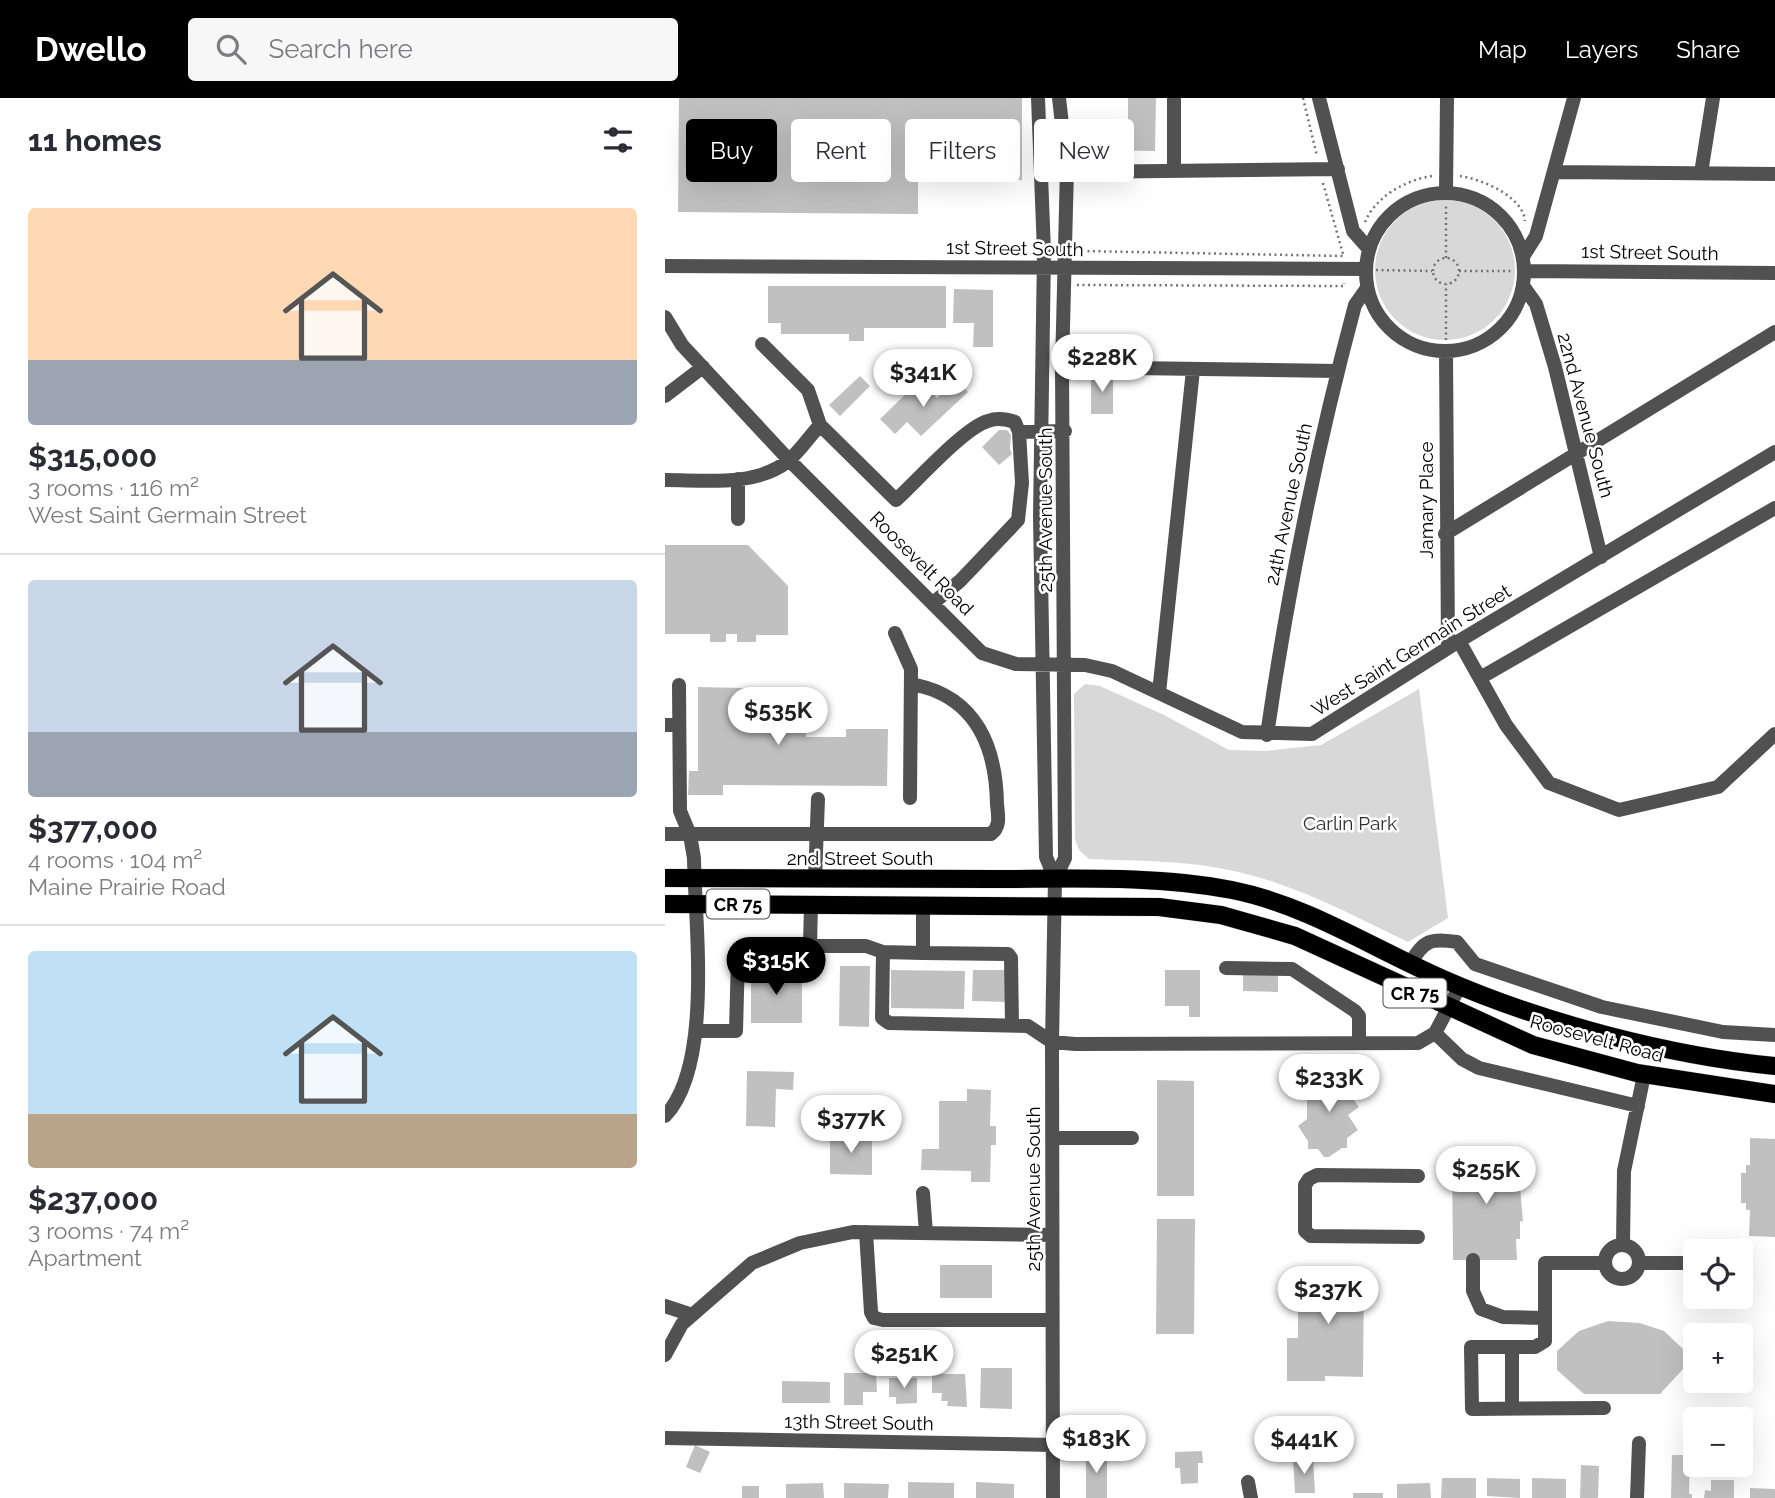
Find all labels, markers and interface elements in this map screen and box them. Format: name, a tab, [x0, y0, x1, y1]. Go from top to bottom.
search box	[188, 18, 678, 81]
text: Dwello	[35, 30, 146, 69]
icon: search	[212, 30, 250, 68]
text: Search here	[268, 34, 413, 64]
text: Map	[1478, 35, 1527, 64]
text: Layers	[1565, 35, 1638, 64]
text: Share	[1676, 35, 1740, 64]
chip: Buy	[686, 119, 777, 182]
chip: Rent	[791, 119, 891, 182]
chip: Filters	[905, 119, 1020, 182]
chip: New	[1034, 119, 1134, 182]
icon: filters	[599, 121, 637, 159]
text: 11 homes	[28, 123, 162, 158]
street label: 1st Street South	[946, 236, 1084, 260]
street label: 1st Street South	[1581, 240, 1719, 264]
icon: home	[270, 253, 396, 379]
street label: 22nd Avenue South	[1553, 330, 1619, 500]
pin: $228K	[1053, 334, 1151, 394]
text: $228K	[1067, 343, 1137, 370]
pin: $341K	[874, 350, 972, 409]
text: $341K	[889, 358, 957, 385]
street label: 24th Avenue South	[1260, 421, 1316, 587]
street label: 25th Avenue South	[1034, 427, 1056, 593]
text: $315,000	[28, 439, 157, 474]
street label: Jamary Place	[1415, 441, 1437, 559]
text: 3 rooms · 116 m²	[28, 474, 199, 501]
text: West Saint Germain Street	[28, 501, 307, 528]
street label: Roosevelt Road	[866, 507, 978, 619]
street label: West Saint Germain Street	[1307, 579, 1515, 720]
icon: home	[270, 625, 396, 751]
pin: $535K	[729, 688, 827, 747]
text: $535K	[744, 696, 812, 723]
text: $377,000	[28, 811, 158, 846]
park label: Carlin Park	[1303, 812, 1397, 834]
text: 4 rooms · 104 m²	[28, 846, 202, 873]
street label: 2nd Street South	[787, 847, 933, 869]
text: Maine Prairie Road	[28, 873, 226, 900]
road number: CR 75	[707, 890, 769, 918]
pin: $315K	[727, 937, 825, 997]
text: $315K	[743, 946, 809, 973]
road number: CR 75	[1383, 978, 1447, 1008]
icon: home	[270, 996, 396, 1122]
street label: Roosevelt Road	[1528, 1010, 1666, 1066]
pin: $233K	[1280, 1054, 1378, 1114]
text: $233K	[1295, 1063, 1363, 1090]
pin: $377K	[802, 1096, 900, 1155]
text: $377K	[817, 1104, 885, 1131]
street label: 25th Avenue South	[1022, 1106, 1044, 1272]
pin: $255K	[1437, 1146, 1535, 1206]
text: $255K	[1452, 1155, 1520, 1182]
text: $237,000	[28, 1182, 158, 1217]
text: 3 rooms · 74 m²	[28, 1217, 189, 1244]
map controls	[1683, 1239, 1753, 1477]
button: locate	[1683, 1239, 1753, 1309]
text: Apartment	[28, 1244, 142, 1271]
pin: $237K	[1279, 1266, 1377, 1326]
text: $237K	[1294, 1275, 1362, 1302]
button: +	[1683, 1323, 1753, 1393]
pin: $251K	[855, 1330, 953, 1390]
text: $251K	[870, 1339, 938, 1366]
button: −	[1683, 1407, 1753, 1477]
street label: 13th Street South	[784, 1410, 934, 1434]
pin: $183K	[1047, 1416, 1145, 1475]
pin: $441K	[1255, 1416, 1353, 1476]
text: $183K	[1062, 1424, 1130, 1451]
text: $441K	[1270, 1425, 1338, 1452]

